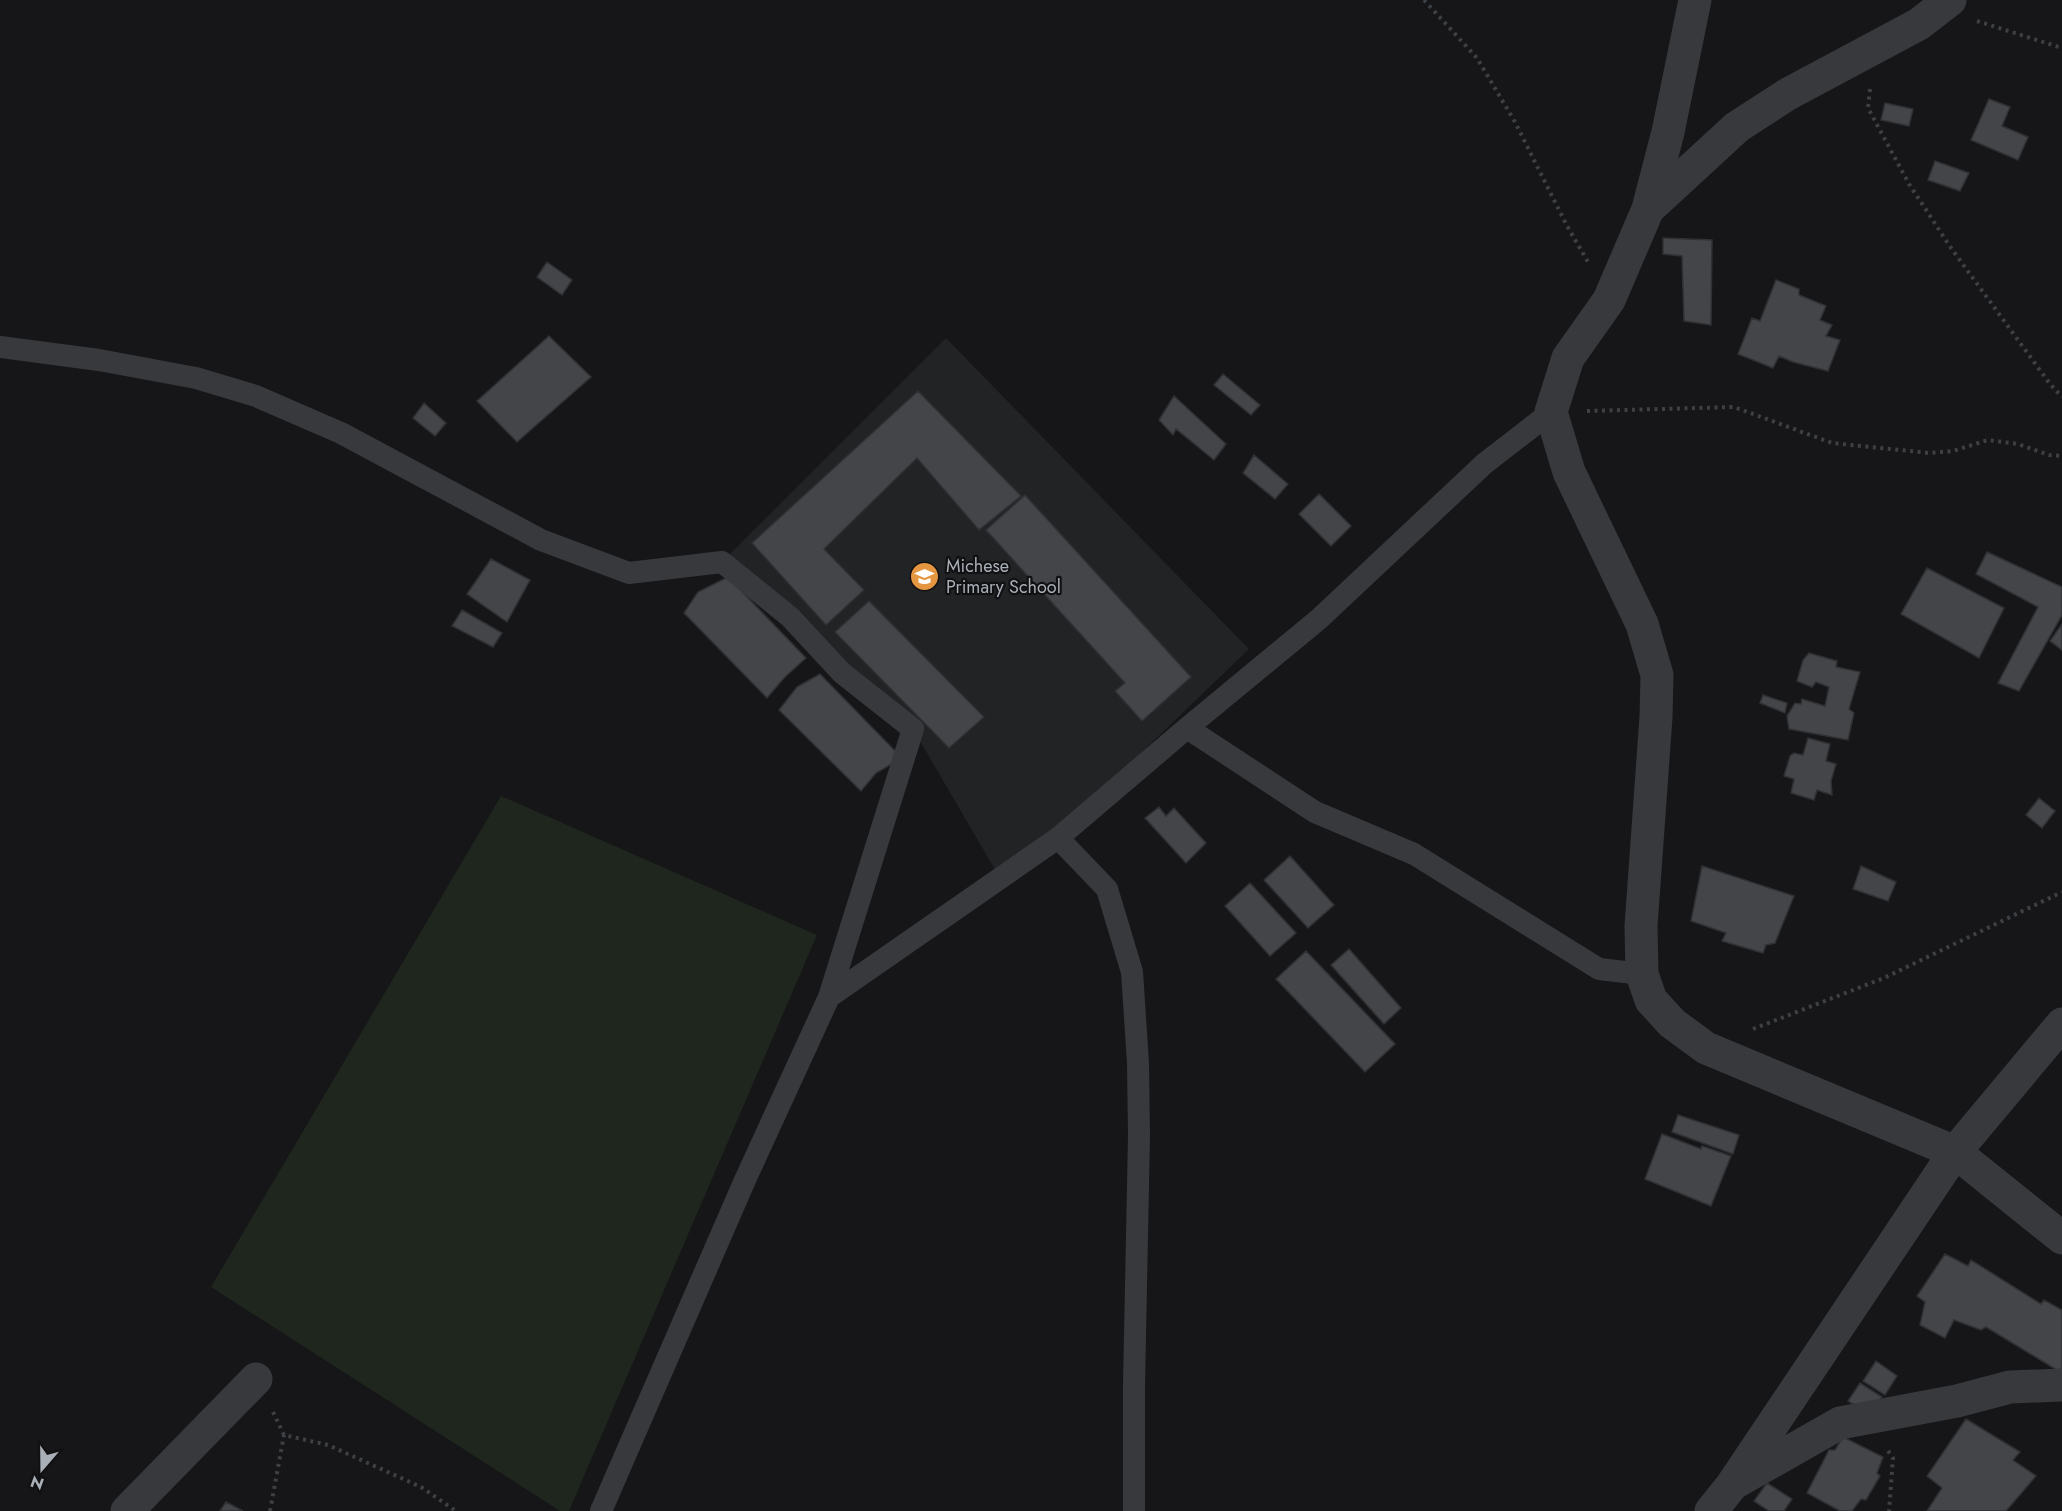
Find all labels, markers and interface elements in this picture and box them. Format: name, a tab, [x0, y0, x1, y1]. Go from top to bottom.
place label: Michese Primary School	[946, 553, 1061, 600]
school or university icon: Michese Primary School	[909, 560, 941, 592]
north arrow	[12, 1439, 72, 1499]
text: N	[27, 1470, 47, 1496]

